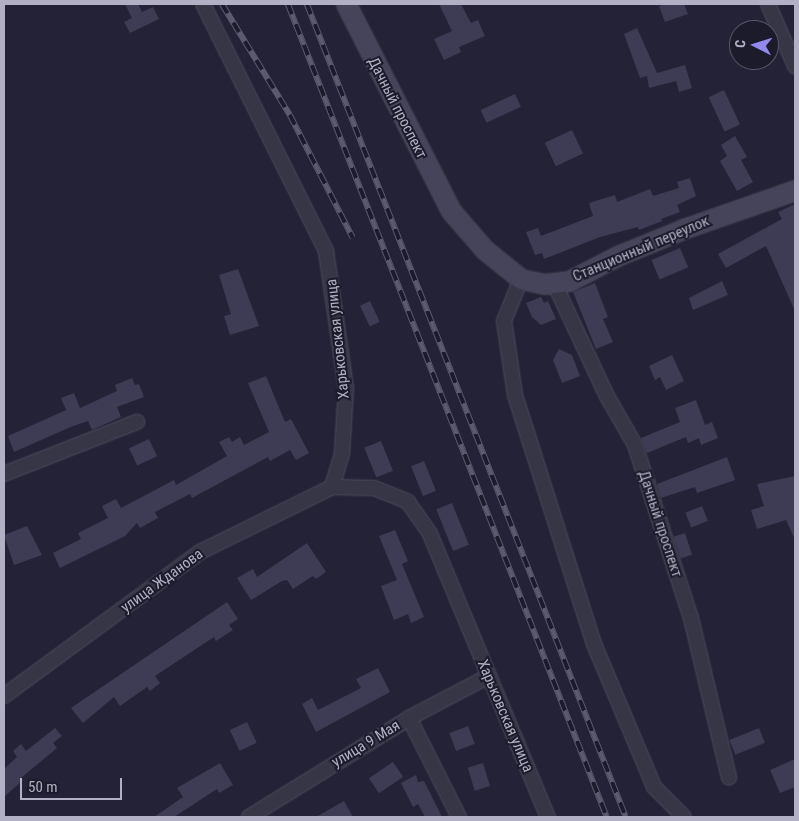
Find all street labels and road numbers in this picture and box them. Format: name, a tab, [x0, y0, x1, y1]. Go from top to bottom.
street label: Дачный проспект	[364, 54, 430, 162]
street label: Станционный переулок	[570, 212, 712, 286]
street label: Харьковская улица	[323, 278, 353, 400]
street label: Дачный проспект	[634, 468, 686, 580]
street label: улица Жданова	[118, 545, 206, 617]
street label: Харьковская улица	[473, 657, 537, 775]
street label: улица 9 Мая	[329, 717, 403, 771]

